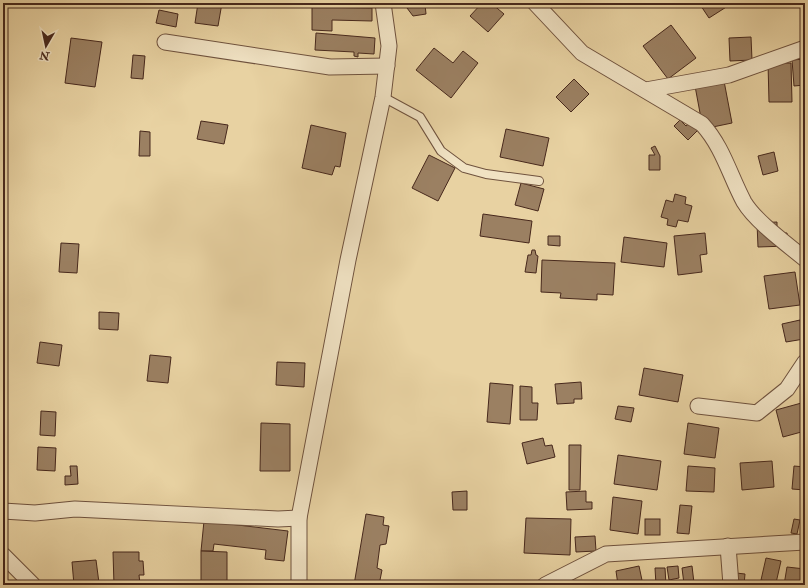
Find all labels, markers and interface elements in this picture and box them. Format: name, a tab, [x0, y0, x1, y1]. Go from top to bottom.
north arrow	[26, 26, 66, 66]
text: N	[38, 48, 51, 63]

